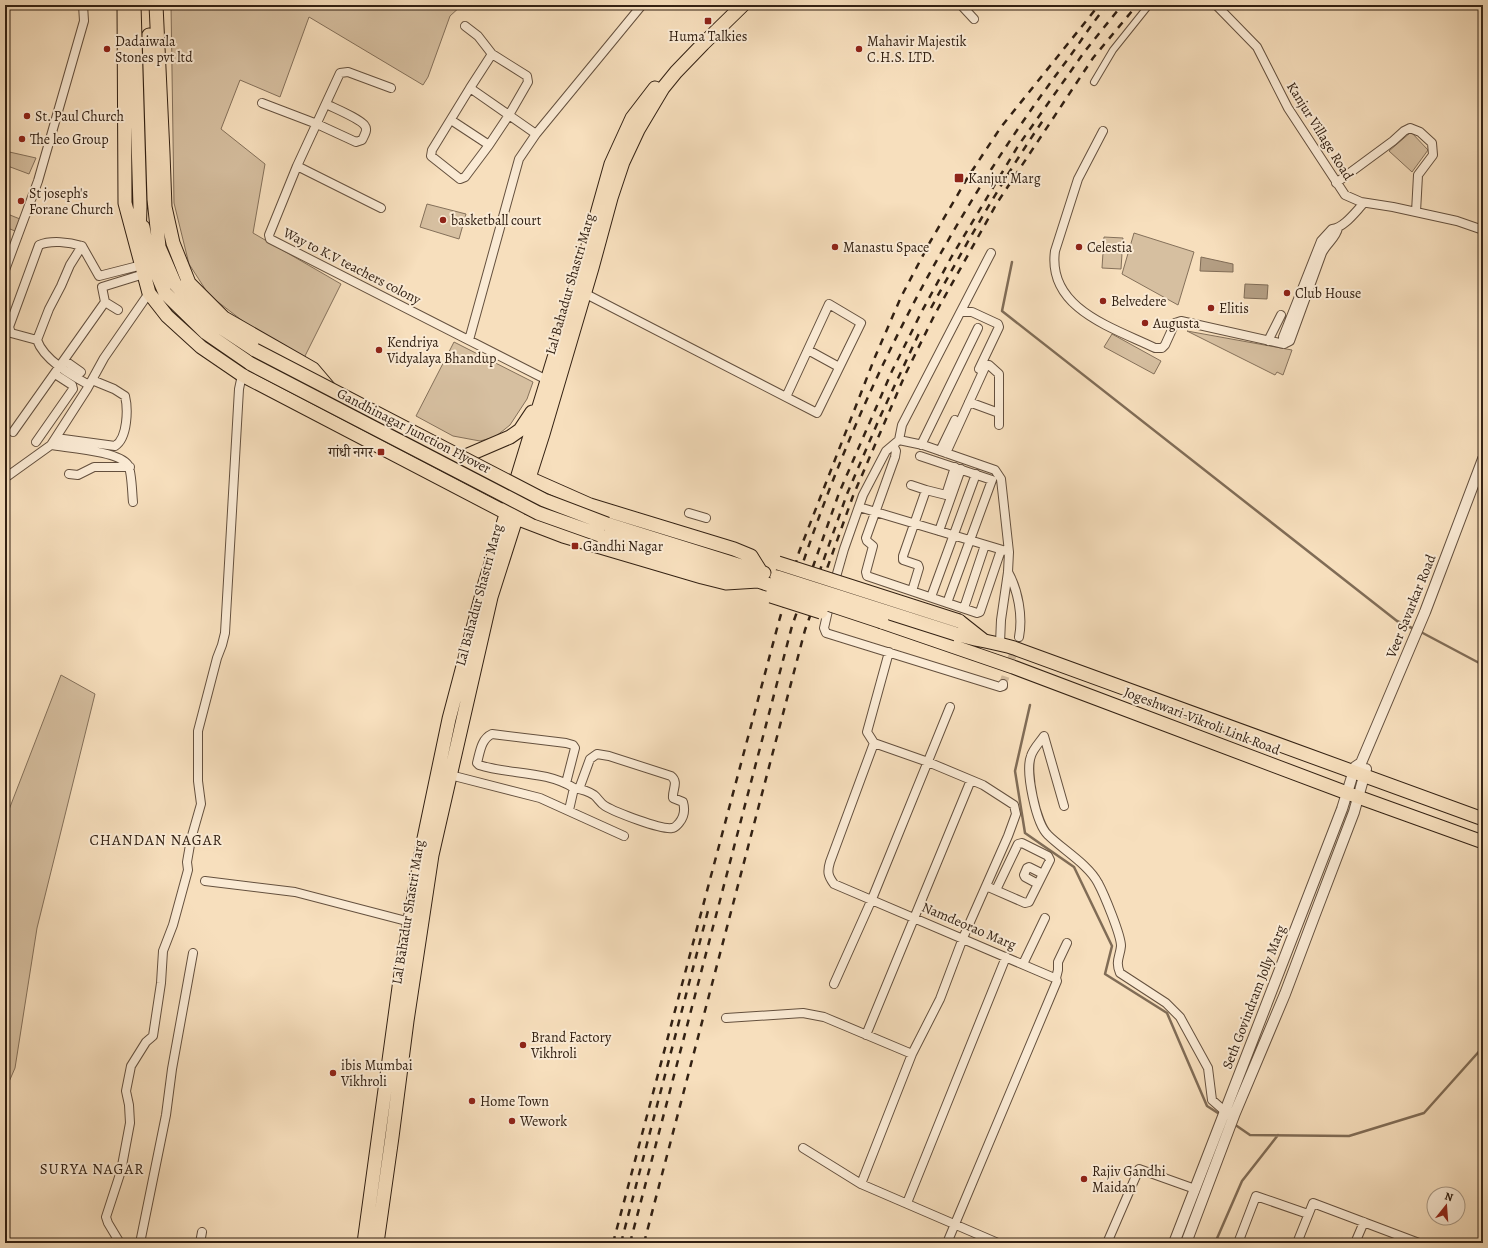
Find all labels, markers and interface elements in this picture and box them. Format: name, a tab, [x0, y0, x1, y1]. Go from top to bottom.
marker: Huma Talkies	[703, 16, 713, 26]
place label: Huma Talkies	[669, 27, 747, 46]
place label: Dadaiwala Stones pvt ltd	[115, 32, 193, 67]
place label: Mahavir Majestik C.H.S. LTD.	[867, 32, 966, 67]
marker: Dadaiwala Stones pvt ltd	[102, 44, 112, 54]
marker: Mahavir Majestik C.H.S. LTD.	[854, 44, 864, 54]
street label: Kanjur Village Road	[1282, 78, 1358, 184]
place label: St. Paul Church	[35, 107, 124, 126]
marker: St. Paul Church	[22, 111, 32, 121]
place label: The leo Group	[30, 130, 109, 149]
marker: The leo Group	[17, 134, 27, 144]
place label: Kanjur Marg	[968, 169, 1041, 188]
marker: Kanjur Marg	[953, 172, 965, 184]
place label: St joseph's Forane Church	[29, 184, 114, 219]
marker: St joseph's Forane Church	[16, 196, 26, 206]
place label: basketball court	[451, 211, 542, 230]
street label: Lal Bahadur Shastri Marg	[541, 211, 599, 357]
marker: basketball court	[438, 215, 448, 225]
street label: Way to K.V teachers colony	[279, 223, 425, 309]
place label: Manastu Space	[843, 238, 929, 257]
place label: Celestia	[1087, 238, 1133, 257]
marker: Manastu Space	[830, 242, 840, 252]
marker: Celestia	[1074, 242, 1084, 252]
place label: Club House	[1295, 284, 1361, 303]
marker: Club House	[1282, 288, 1292, 298]
place label: Belvedere	[1111, 292, 1166, 311]
marker: Belvedere	[1098, 296, 1108, 306]
place label: Elitis	[1219, 299, 1249, 318]
marker: Elitis	[1206, 303, 1216, 313]
place label: Augusta	[1152, 314, 1200, 333]
marker: Augusta	[1140, 318, 1150, 328]
place label: Kendriya Vidyalaya Bhandup	[386, 333, 497, 368]
marker: Kendriya Vidyalaya Bhandup	[374, 345, 384, 355]
street label: Gandhinagar Junction Flyover	[334, 384, 495, 478]
place label: गांधी नगर	[327, 443, 374, 462]
marker: गांधी नगर	[376, 447, 386, 457]
street label: Lal Bahadur Shastri Marg	[451, 522, 507, 668]
place label: Gandhi Nagar	[583, 537, 664, 556]
marker: Gandhi Nagar	[570, 541, 580, 551]
street label: Veer Savarkar Road	[1381, 551, 1441, 661]
street label: Jogeshwari-Vikroli Link Road	[1121, 682, 1283, 760]
district label: CHANDAN NAGAR	[89, 830, 223, 850]
street label: Lal Bahadur Shastri Marg	[387, 838, 429, 986]
street label: Namdeorao Marg	[919, 898, 1019, 954]
street label: Seth Govindram Jolly Marg	[1218, 922, 1290, 1072]
place label: Brand Factory Vikhroli	[530, 1028, 612, 1063]
marker: Brand Factory Vikhroli	[518, 1040, 528, 1050]
place label: ibis Mumbai Vikhroli	[340, 1056, 413, 1091]
marker: ibis Mumbai Vikhroli	[328, 1068, 338, 1078]
place label: Home Town	[480, 1092, 549, 1111]
marker: Home Town	[467, 1096, 477, 1106]
place label: Wework	[519, 1112, 567, 1131]
marker: Wework	[507, 1116, 517, 1126]
district label: SURYA NAGAR	[40, 1159, 144, 1179]
place label: Rajiv Gandhi Maidan	[1092, 1162, 1166, 1197]
marker: Rajiv Gandhi Maidan	[1079, 1174, 1089, 1184]
north arrow	[1426, 1186, 1466, 1226]
text: N	[1443, 1189, 1455, 1205]

